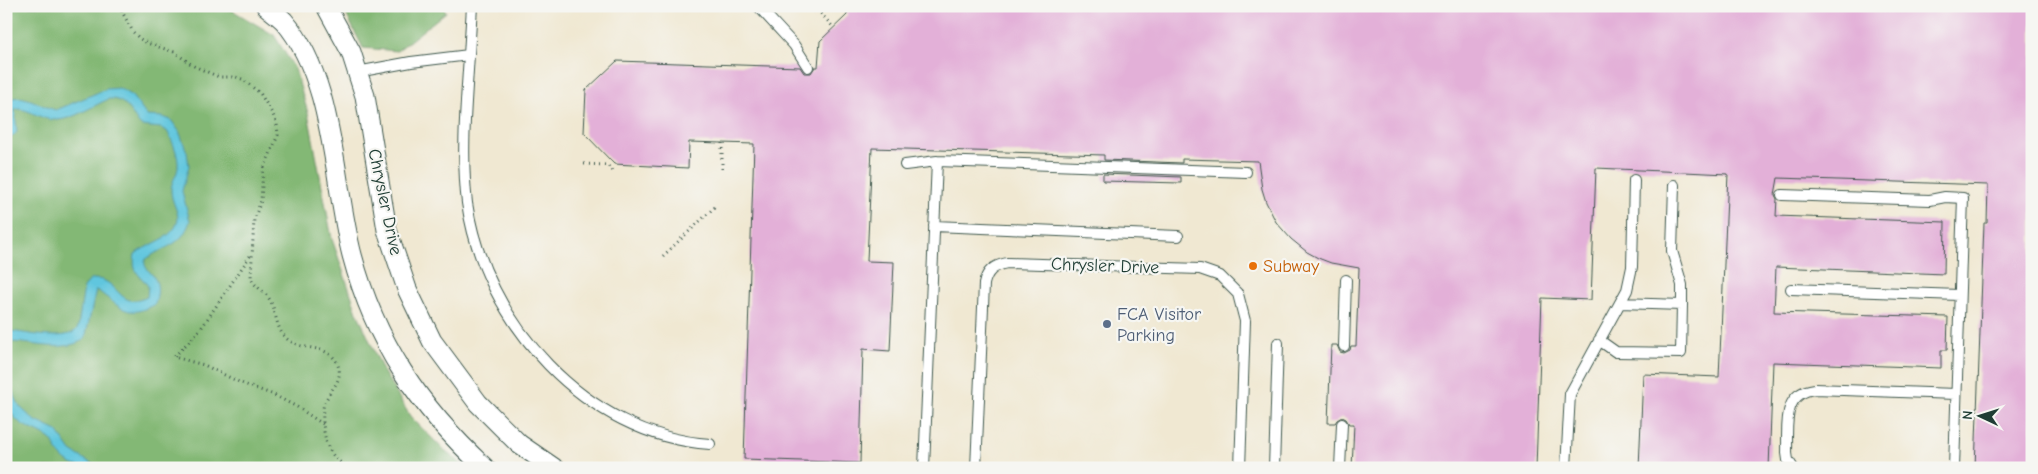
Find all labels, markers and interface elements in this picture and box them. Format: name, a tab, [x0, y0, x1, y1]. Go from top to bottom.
street label: Chrysler Drive	[363, 147, 407, 257]
street label: Chrysler Drive	[1051, 254, 1159, 278]
place label: Subway	[1263, 256, 1320, 277]
marker: Subway	[1247, 260, 1259, 272]
place label: FCA Visitor Parking	[1117, 304, 1202, 346]
marker: FCA Visitor Parking	[1101, 318, 1113, 330]
north arrow	[1956, 392, 2006, 442]
text: N	[1959, 410, 1976, 420]

